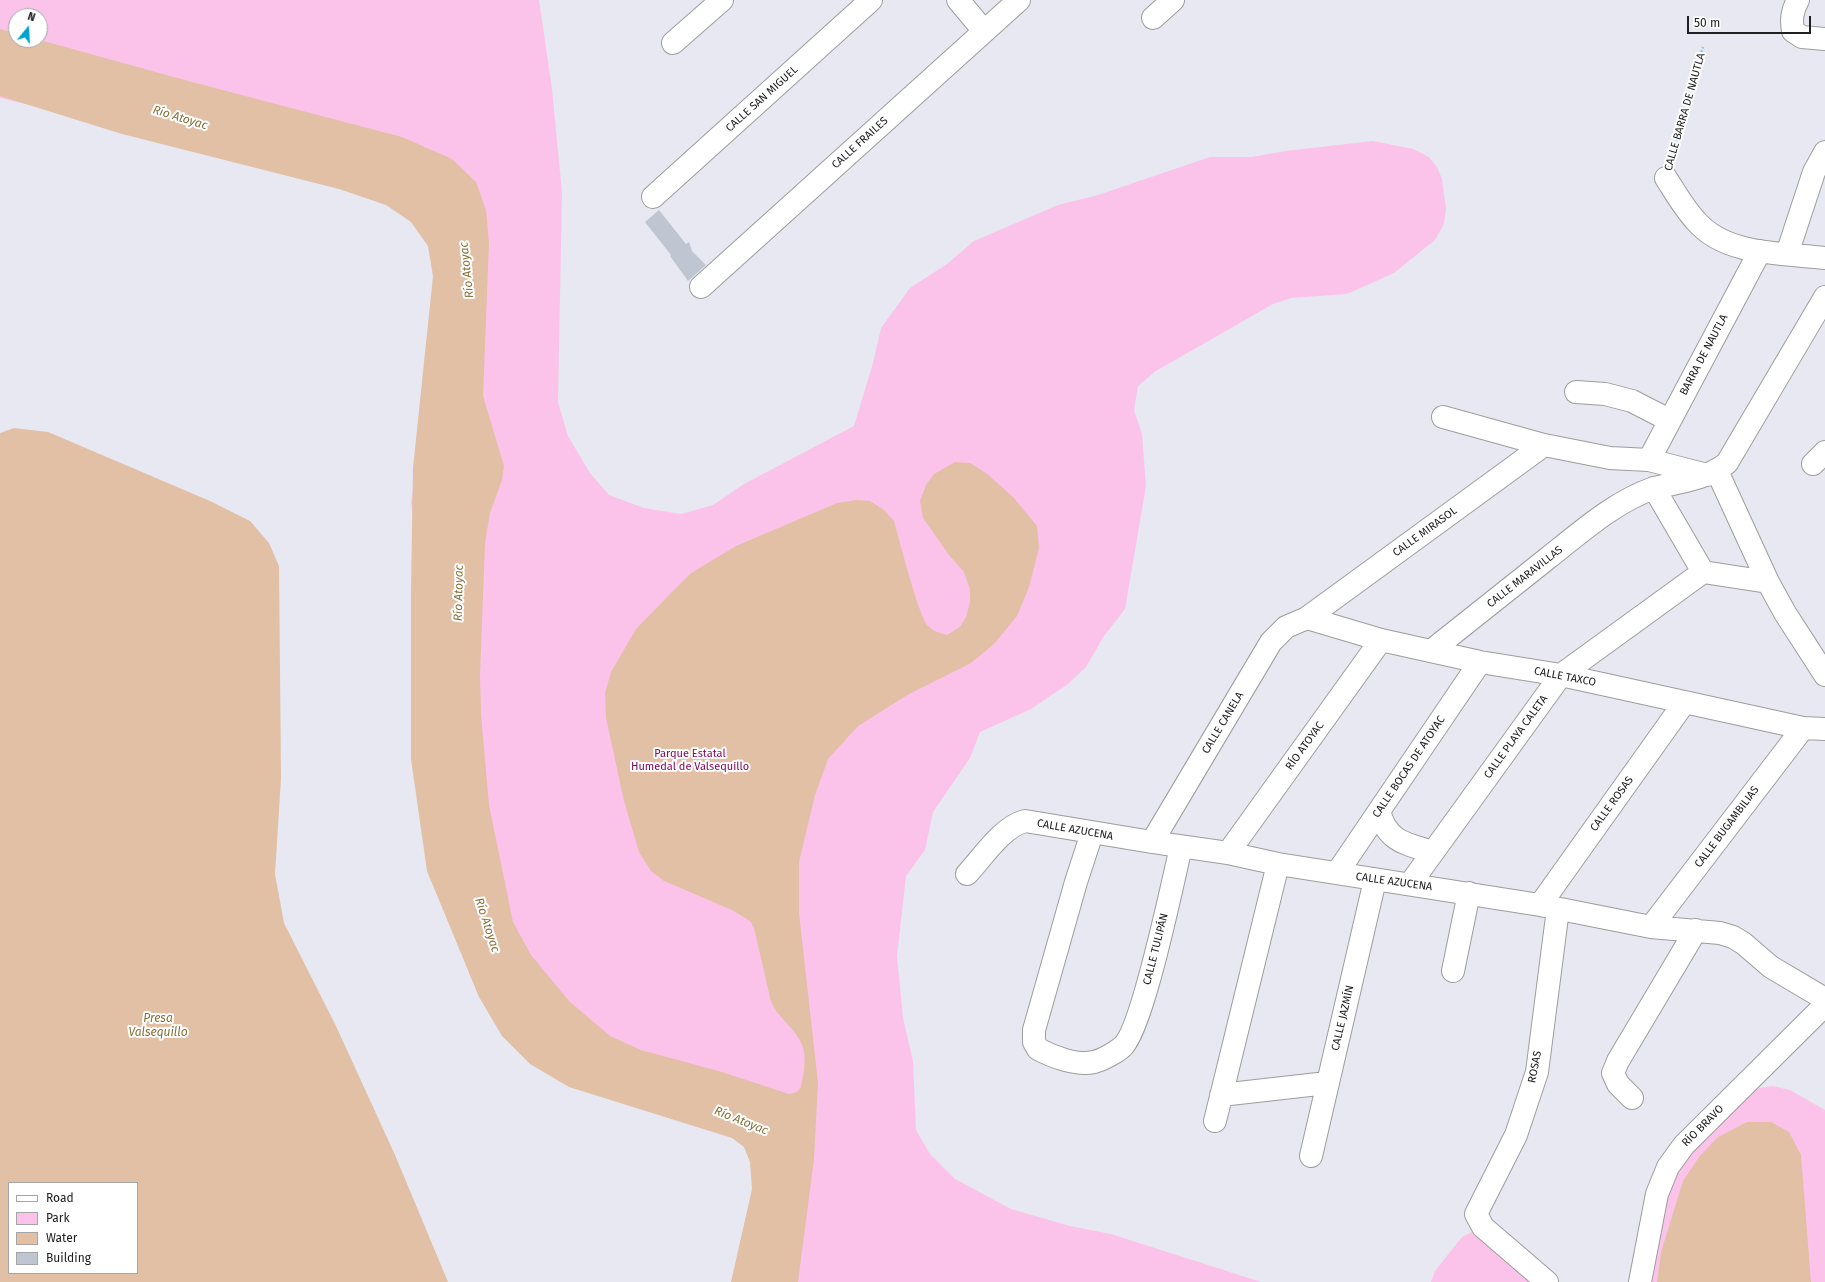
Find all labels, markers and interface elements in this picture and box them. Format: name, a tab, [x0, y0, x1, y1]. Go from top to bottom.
north arrow	[8, 8, 48, 48]
scale bar	[1689, 8, 1813, 34]
text: N	[26, 10, 37, 24]
text: 50 m	[1694, 16, 1720, 30]
street label: CALLE BARRA DE NAUTLA	[1662, 52, 1708, 172]
street label: CALLE SAN MIGUEL	[723, 63, 801, 135]
water label: Río Atoyac	[151, 103, 209, 133]
street label: CALLE FRAILES	[829, 114, 891, 172]
water label: Río Atoyac	[457, 241, 477, 299]
street label: BARRA DE NAUTLA	[1677, 312, 1731, 398]
street label: CALLE MIRASOL	[1390, 504, 1460, 560]
street label: CALLE MARAVILLAS	[1484, 543, 1566, 611]
water label: Río Atoyac	[451, 565, 467, 621]
street label: CALLE TAXCO	[1533, 665, 1597, 689]
street label: CALLE CANELA	[1199, 690, 1247, 756]
street label: CALLE PLAYA CALETA	[1481, 693, 1551, 781]
street label: CALLE BOCAS DE ATOYAC	[1370, 714, 1448, 820]
street label: RÍO ATOYAC	[1283, 719, 1327, 773]
park label: Parque Estatal Humedal de Valsequillo	[631, 747, 749, 773]
street label: CALLE ROSAS	[1588, 774, 1636, 834]
street label: CALLE BUGAMBILIAS	[1692, 784, 1762, 870]
street label: CALLE AZUCENA	[1036, 817, 1114, 843]
street label: CALLE AZUCENA	[1355, 870, 1433, 894]
water label: Río Atoyac	[471, 896, 503, 954]
street label: CALLE TULIPÁN	[1141, 912, 1171, 986]
street label: CALLE JAZMÍN	[1329, 984, 1357, 1052]
water label: Presa Valsequillo	[128, 1012, 188, 1040]
street label: ROSAS	[1525, 1050, 1545, 1084]
street label: RÍO BRAVO	[1679, 1102, 1727, 1150]
water label: Río Atoyac	[712, 1104, 770, 1138]
legend	[8, 1182, 138, 1274]
text: Road	[46, 1191, 74, 1205]
text: Park	[46, 1211, 70, 1225]
text: Water	[46, 1231, 77, 1245]
text: Building	[46, 1251, 91, 1265]

